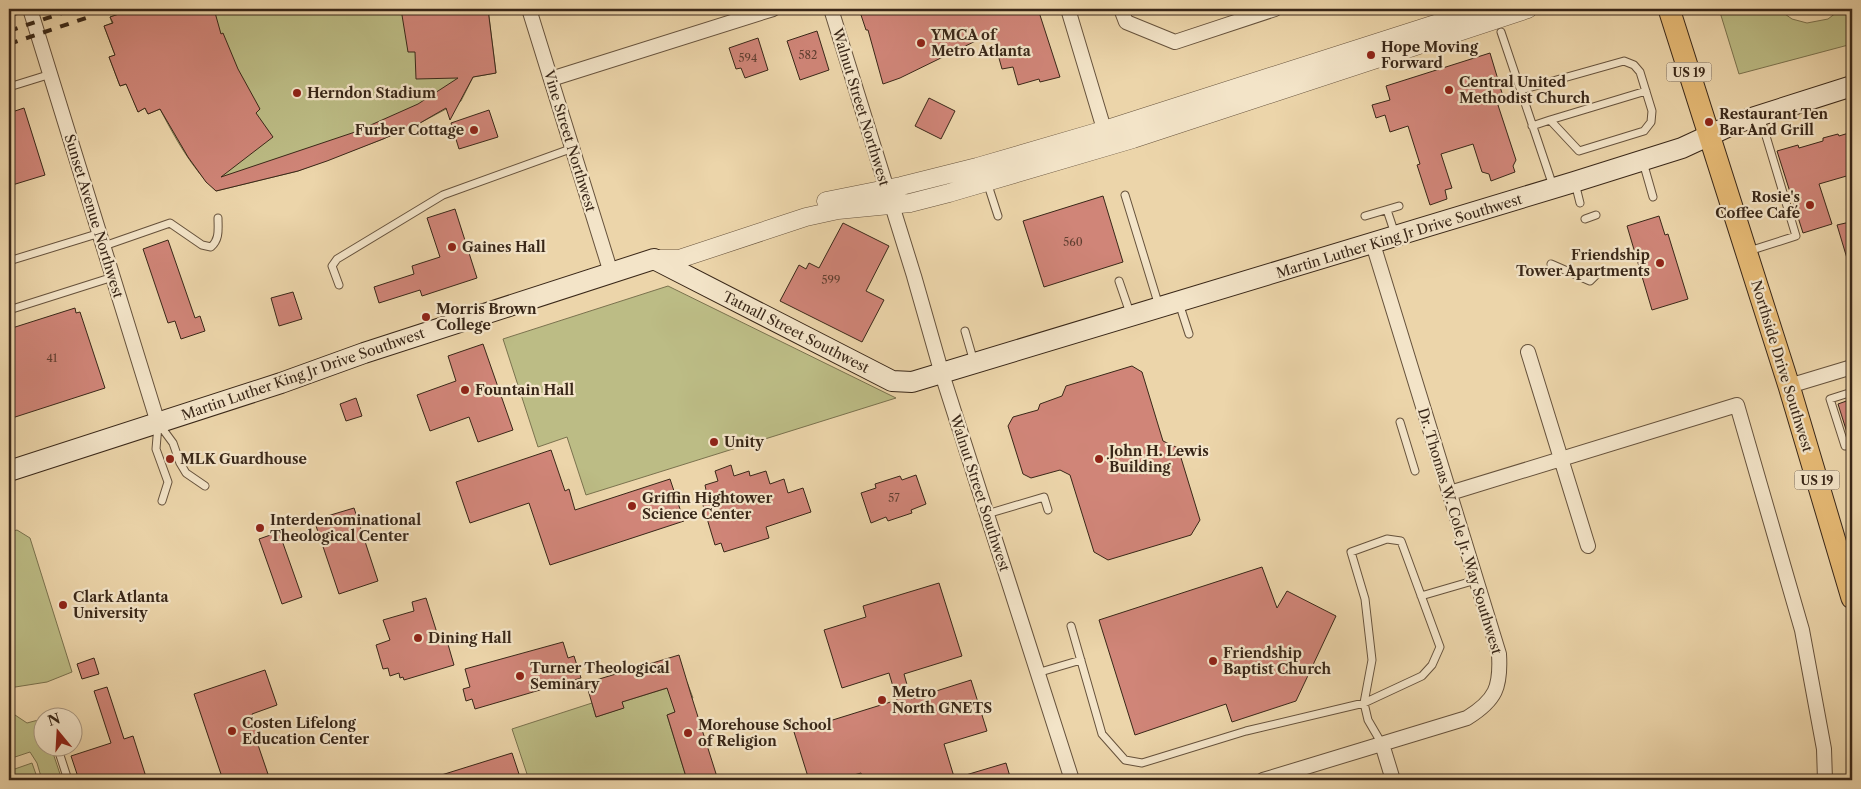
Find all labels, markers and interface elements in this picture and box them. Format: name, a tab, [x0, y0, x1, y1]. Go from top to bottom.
street label: Walnut Street Northwest	[828, 25, 894, 188]
place label: YMCA of Metro Atlanta	[930, 26, 1032, 60]
marker: YMCA of Metro Atlanta	[915, 37, 927, 49]
place label: Hope Moving Forward	[1381, 38, 1479, 72]
house number: 582	[799, 48, 817, 62]
marker: Hope Moving Forward	[1365, 49, 1377, 61]
house number: 594	[739, 51, 757, 65]
road number: US 19	[1666, 62, 1712, 82]
street label: Vine Street Northwest	[540, 67, 600, 214]
place label: Central United Methodist Church	[1459, 73, 1590, 107]
place label: Herndon Stadium	[307, 84, 436, 102]
marker: Central United Methodist Church	[1443, 84, 1455, 96]
marker: Herndon Stadium	[291, 87, 303, 99]
place label: Restaurant Ten Bar And Grill	[1719, 105, 1829, 139]
marker: Restaurant Ten Bar And Grill	[1703, 116, 1715, 128]
place label: Furber Cottage	[355, 121, 464, 139]
marker: Furber Cottage	[468, 124, 480, 136]
street label: Sunset Avenue Northwest	[60, 132, 128, 300]
place label: Rosie's Coffee Café	[1715, 188, 1800, 222]
street label: Martin Luther King Jr Drive Southwest	[1274, 190, 1524, 282]
marker: Rosie's Coffee Café	[1804, 199, 1816, 211]
house number: 560	[1063, 235, 1083, 249]
place label: Gaines Hall	[462, 238, 546, 256]
marker: Gaines Hall	[446, 241, 458, 253]
place label: Friendship Tower Apartments	[1516, 246, 1650, 280]
marker: Friendship Tower Apartments	[1654, 257, 1666, 269]
house number: 599	[822, 273, 840, 287]
street label: Northside Drive Southwest	[1747, 278, 1817, 454]
street label: Tatnall Street Southwest	[720, 287, 872, 377]
place label: Morris Brown College	[436, 300, 537, 334]
marker: Morris Brown College	[420, 311, 432, 323]
street label: Martin Luther King Jr Drive Southwest	[179, 324, 427, 424]
house number: 41	[47, 351, 58, 365]
place label: Fountain Hall	[475, 381, 574, 399]
marker: Fountain Hall	[459, 384, 471, 396]
street label: Dr. Thomas W. Cole Jr. Way Southwest	[1414, 406, 1506, 656]
street label: Walnut Street Southwest	[946, 411, 1014, 574]
place label: Unity	[724, 433, 764, 451]
marker: Unity	[708, 436, 720, 448]
place label: John H. Lewis Building	[1106, 442, 1209, 476]
place label: MLK Guardhouse	[180, 450, 307, 468]
marker: MLK Guardhouse	[164, 453, 176, 465]
marker: John H. Lewis Building	[1093, 453, 1105, 465]
road number: US 19	[1794, 470, 1840, 490]
place label: Griffin Hightower Science Center	[642, 489, 772, 523]
house number: 57	[888, 491, 900, 505]
marker: Griffin Hightower Science Center	[626, 500, 638, 512]
place label: Interdenominational Theological Center	[270, 511, 421, 545]
marker: Interdenominational Theological Center	[254, 522, 266, 534]
place label: Clark Atlanta University	[73, 588, 170, 622]
marker: Clark Atlanta University	[57, 599, 69, 611]
place label: Dining Hall	[428, 629, 512, 647]
marker: Dining Hall	[412, 632, 424, 644]
place label: Friendship Baptist Church	[1223, 644, 1332, 678]
marker: Friendship Baptist Church	[1207, 655, 1219, 667]
place label: Turner Theological Seminary	[530, 659, 670, 693]
marker: Turner Theological Seminary	[514, 670, 526, 682]
place label: Metro North GNETS	[892, 683, 992, 717]
marker: Metro North GNETS	[876, 694, 888, 706]
north arrow	[32, 706, 82, 756]
text: N	[45, 709, 63, 730]
place label: Costen Lifelong Education Center	[242, 714, 369, 748]
place label: Morehouse School of Religion	[698, 716, 832, 750]
marker: Costen Lifelong Education Center	[226, 725, 238, 737]
marker: Morehouse School of Religion	[682, 727, 694, 739]

